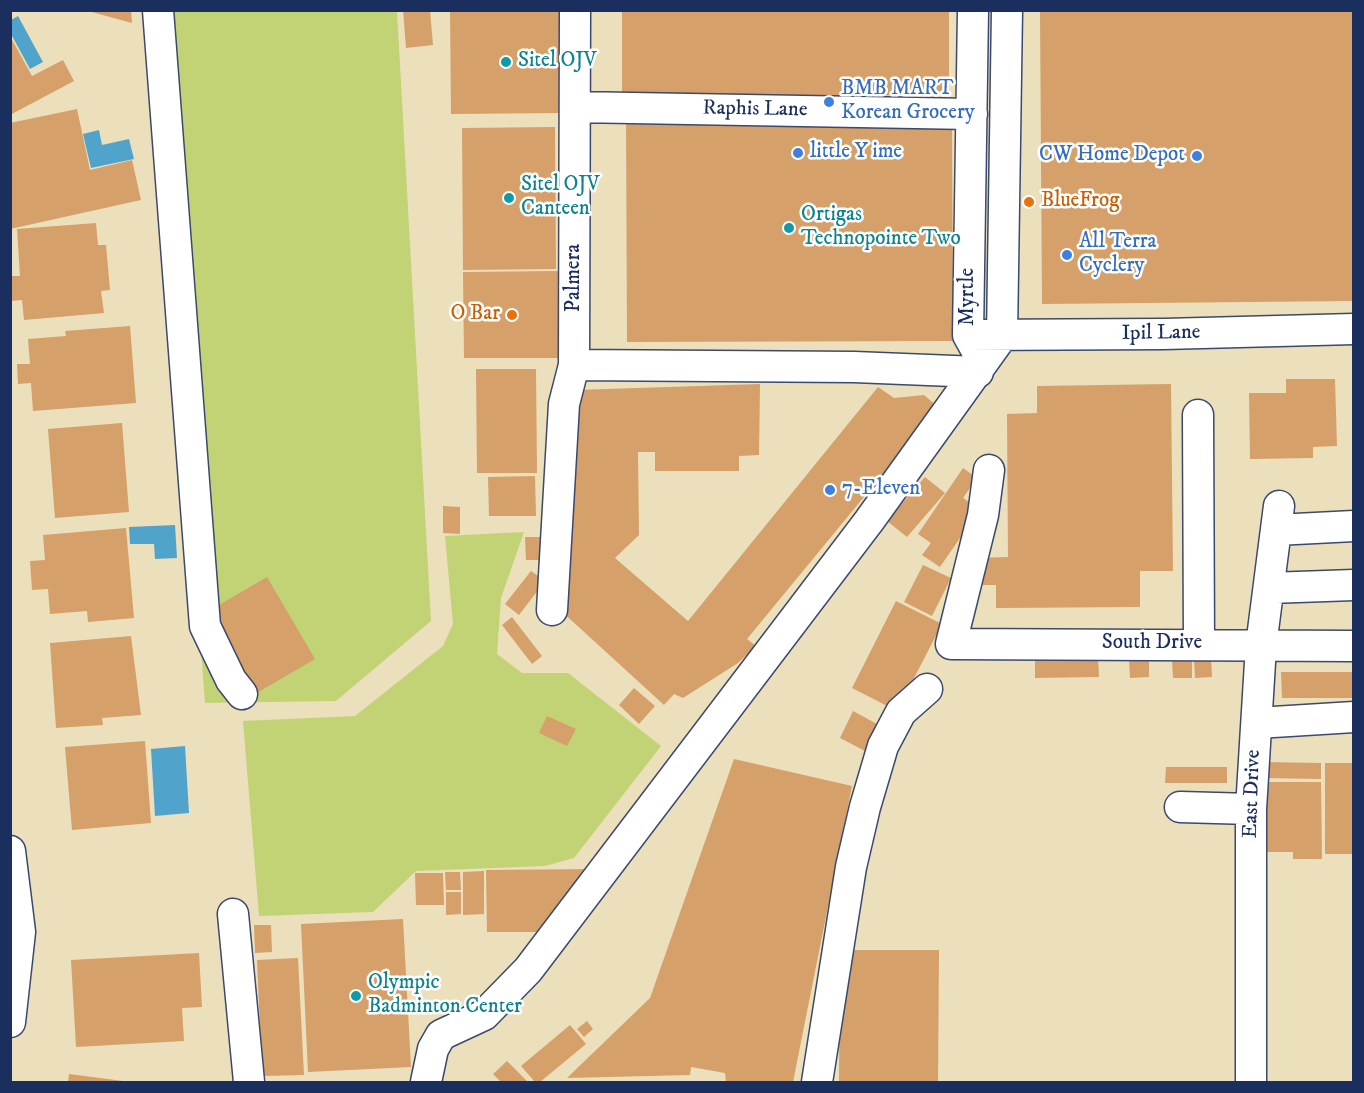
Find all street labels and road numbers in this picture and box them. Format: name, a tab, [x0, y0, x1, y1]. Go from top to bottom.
street label: Raphis Lane	[702, 96, 808, 124]
street label: Palmera	[562, 244, 588, 312]
street label: Myrtle	[956, 268, 982, 326]
street label: Ipil Lane	[1121, 321, 1201, 347]
street label: South Drive	[1102, 631, 1202, 657]
street label: East Drive	[1239, 749, 1267, 839]

